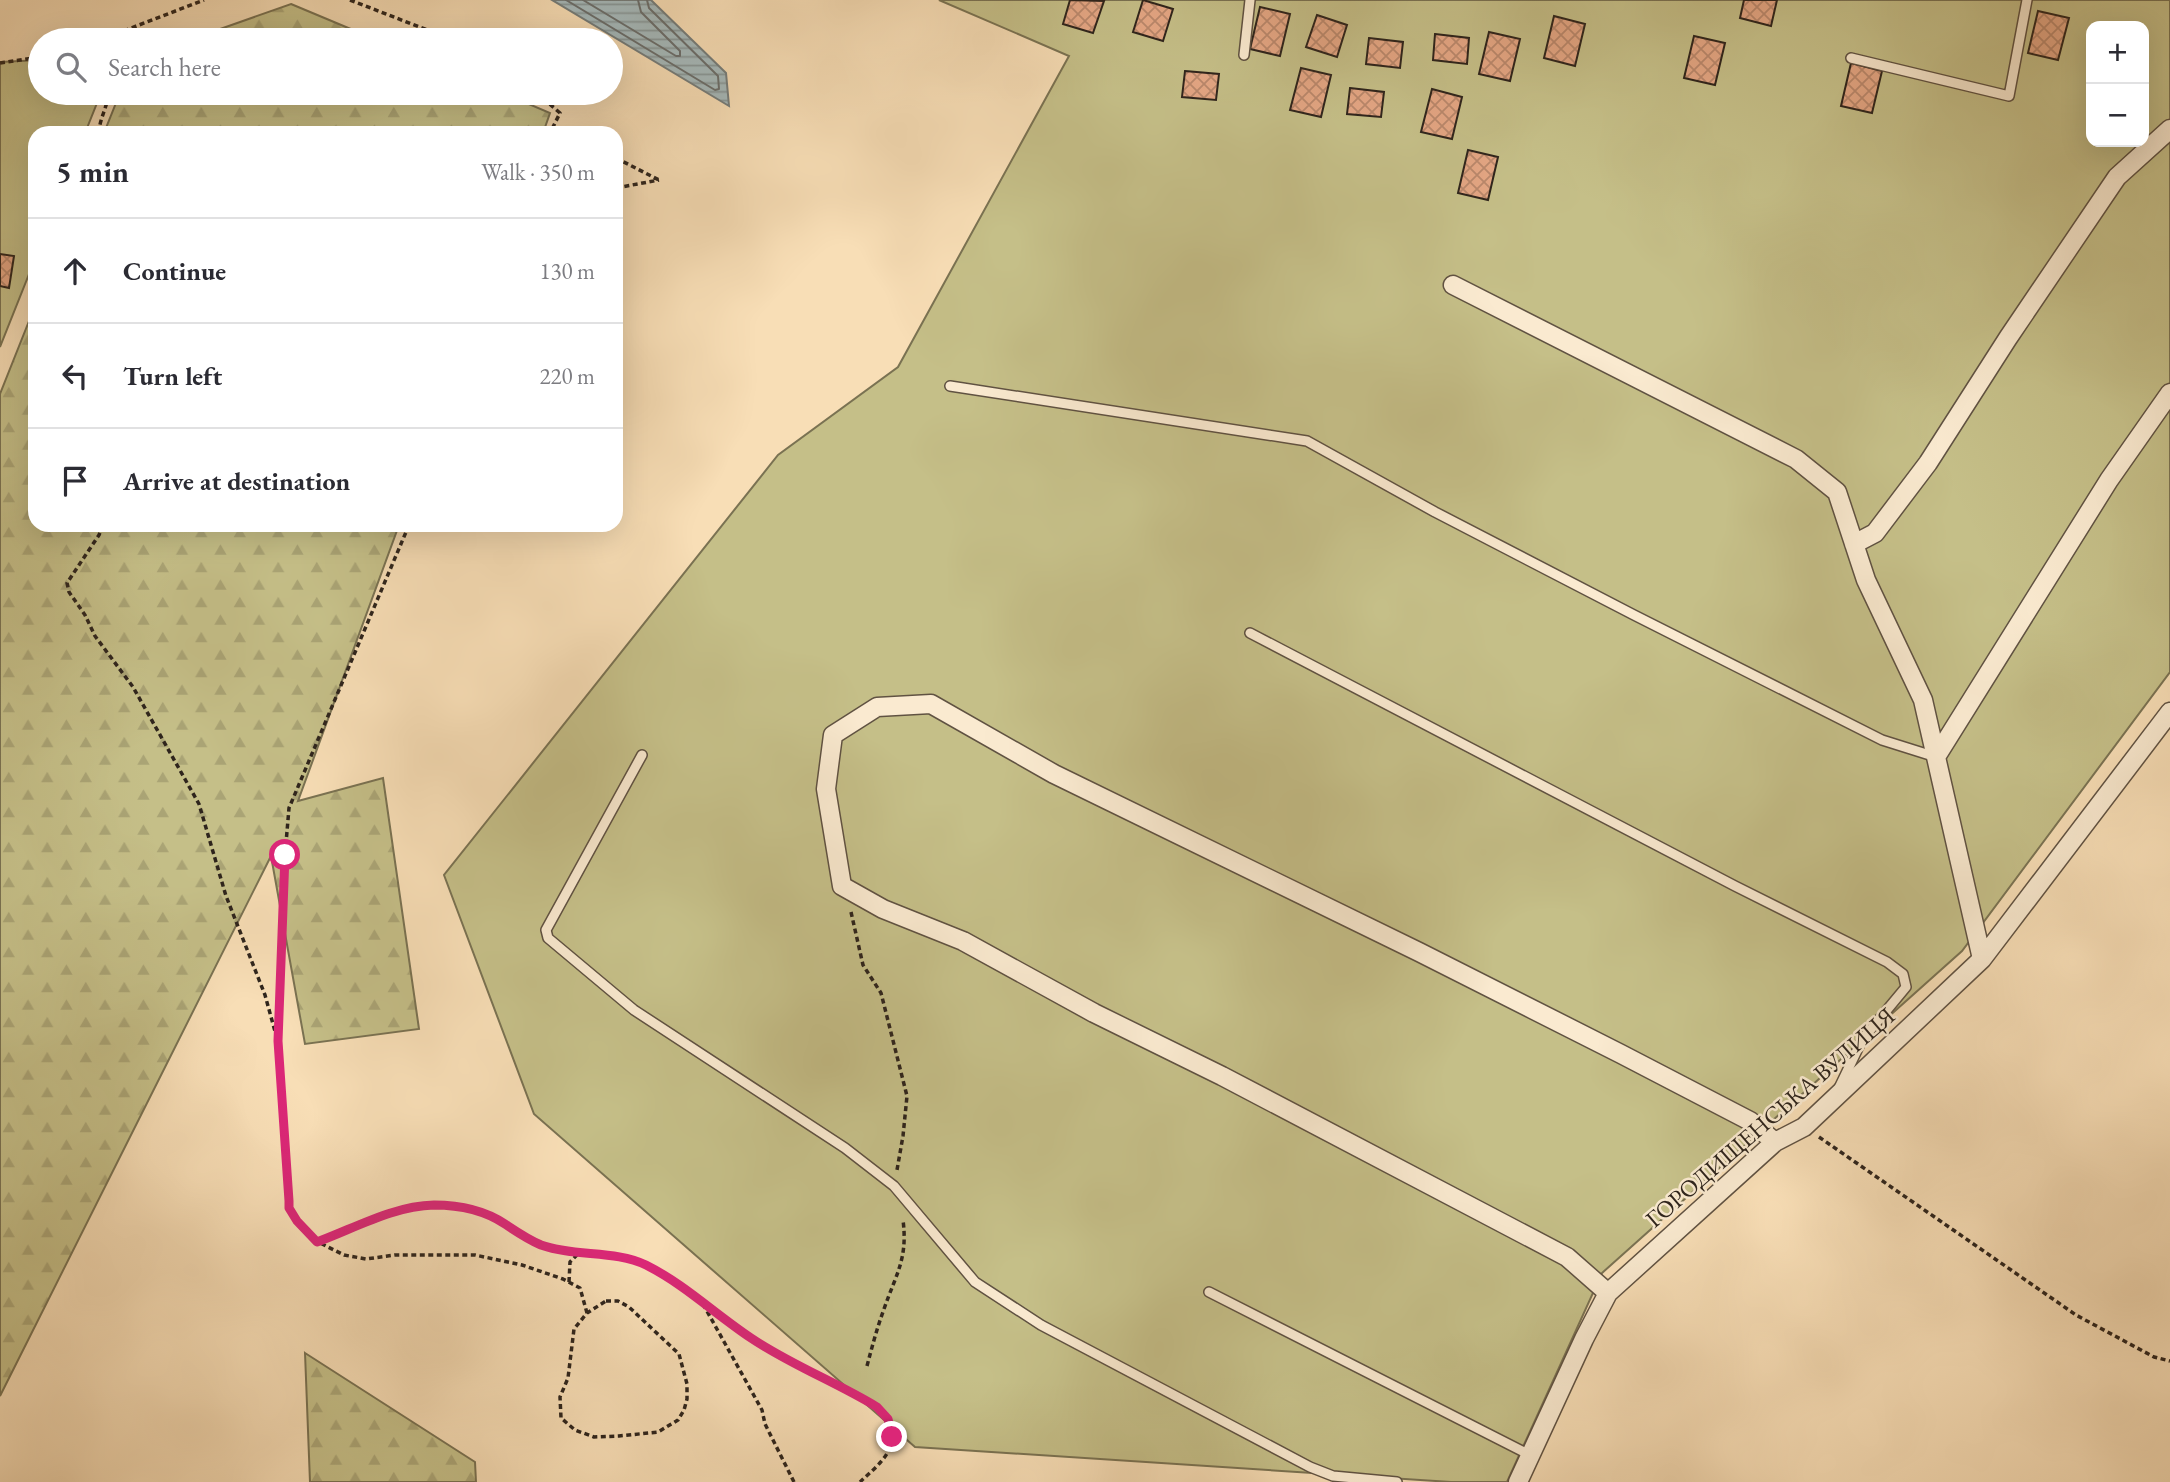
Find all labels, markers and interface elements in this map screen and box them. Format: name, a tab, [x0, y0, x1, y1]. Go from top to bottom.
map controls	[2086, 21, 2149, 147]
button: +	[2086, 21, 2149, 84]
search box	[28, 28, 623, 105]
icon: search	[52, 48, 90, 86]
text: Search here	[108, 50, 221, 84]
button: −	[2086, 84, 2149, 147]
text: 5 min	[56, 152, 129, 191]
text: Walk · 350 m	[481, 157, 595, 187]
icon: ahead	[56, 252, 94, 290]
text: Continue	[123, 254, 226, 288]
text: 130 m	[539, 256, 595, 286]
icon: left	[56, 357, 94, 395]
text: Turn left	[123, 359, 222, 393]
text: 220 m	[539, 361, 595, 391]
icon: arrive	[56, 462, 94, 500]
text: Arrive at destination	[123, 464, 350, 498]
route start	[269, 839, 300, 870]
street label: ГОРОДИЩЕНСЬКА ВУЛИЦЯ	[1639, 1000, 1901, 1234]
route end	[876, 1421, 907, 1452]

